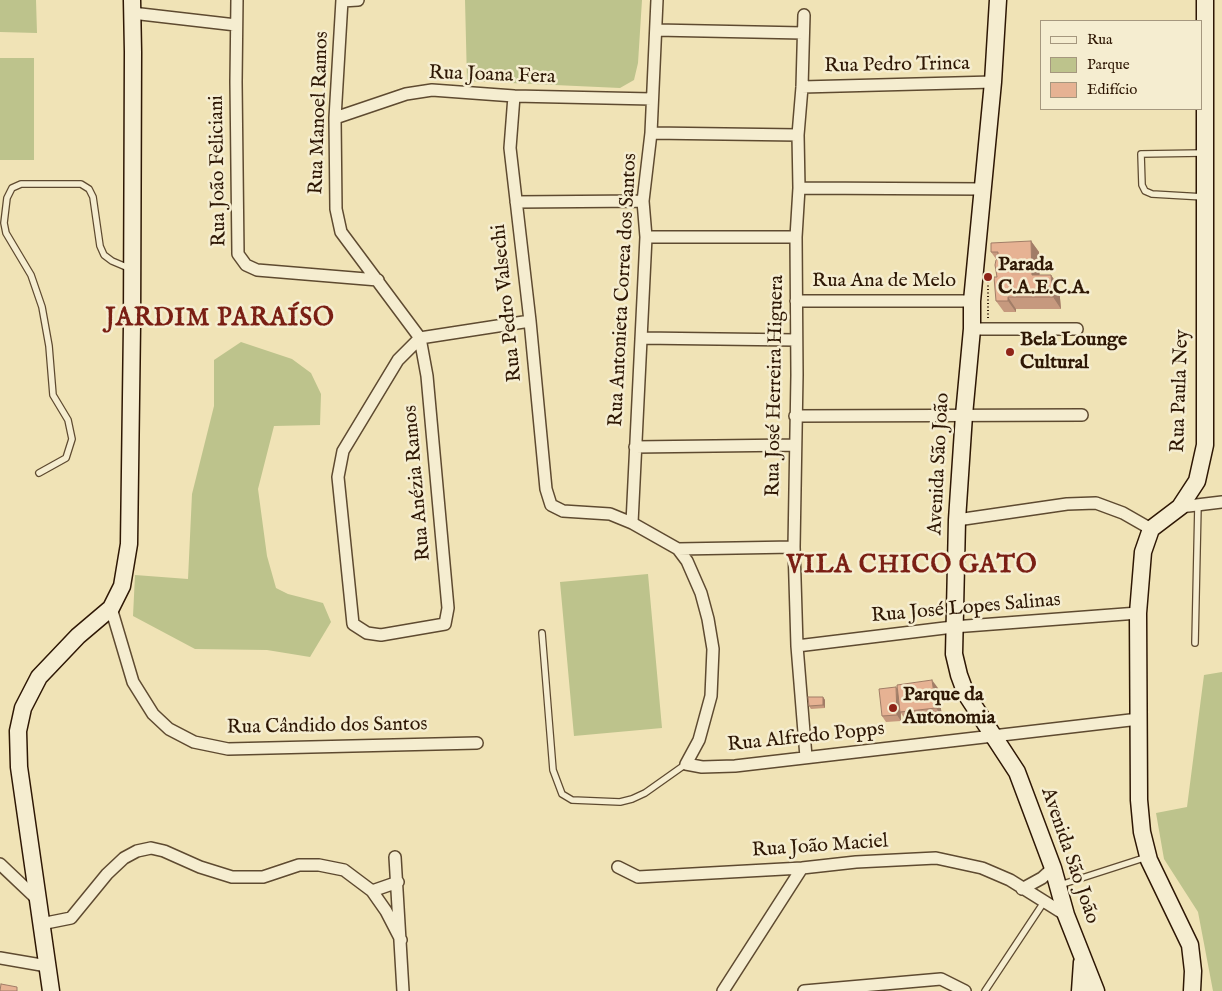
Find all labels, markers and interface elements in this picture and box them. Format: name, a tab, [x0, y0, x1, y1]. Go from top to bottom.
legend	[1040, 20, 1202, 110]
text: Rua	[1087, 30, 1113, 49]
street label: Rua Manoel Ramos	[305, 31, 335, 195]
street label: Rua Pedro Trinca	[824, 53, 970, 79]
text: Parque	[1087, 55, 1130, 74]
street label: Rua Joana Fera	[428, 62, 556, 90]
text: Edifício	[1087, 80, 1137, 99]
street label: Rua João Feliciani	[206, 95, 232, 247]
street label: Rua Antonieta Correa dos Santos	[605, 153, 643, 427]
street label: Rua Pedro Valsechi	[488, 223, 528, 383]
place label: Parada C.A.E.C.A.	[998, 254, 1090, 301]
street label: Rua Ana de Melo	[812, 270, 956, 294]
marker: Parada C.A.E.C.A.	[982, 271, 994, 283]
street label: Rua José Herreira Higuera	[762, 275, 790, 497]
district label: JARDIM PARAÍSO	[103, 305, 337, 335]
place label: Bela Lounge Cultural	[1020, 329, 1127, 376]
street label: Rua Paula Ney	[1167, 329, 1195, 453]
marker: Bela Lounge Cultural	[1004, 346, 1016, 358]
street label: Avenida São João	[924, 392, 956, 536]
street label: Rua Anézia Ramos	[399, 404, 437, 562]
district label: VILA CHICO GATO	[785, 552, 1039, 582]
street label: Rua José Lopes Salinas	[870, 589, 1062, 629]
place label: Parque da Autonomia	[903, 684, 995, 731]
marker: Parque da Autonomia	[887, 702, 899, 714]
street label: Rua Cândido dos Santos	[226, 713, 428, 741]
street label: Rua Alfredo Popps	[726, 718, 886, 758]
street label: Avenida São João	[1034, 785, 1104, 927]
street label: Rua João Maciel	[751, 830, 889, 864]

